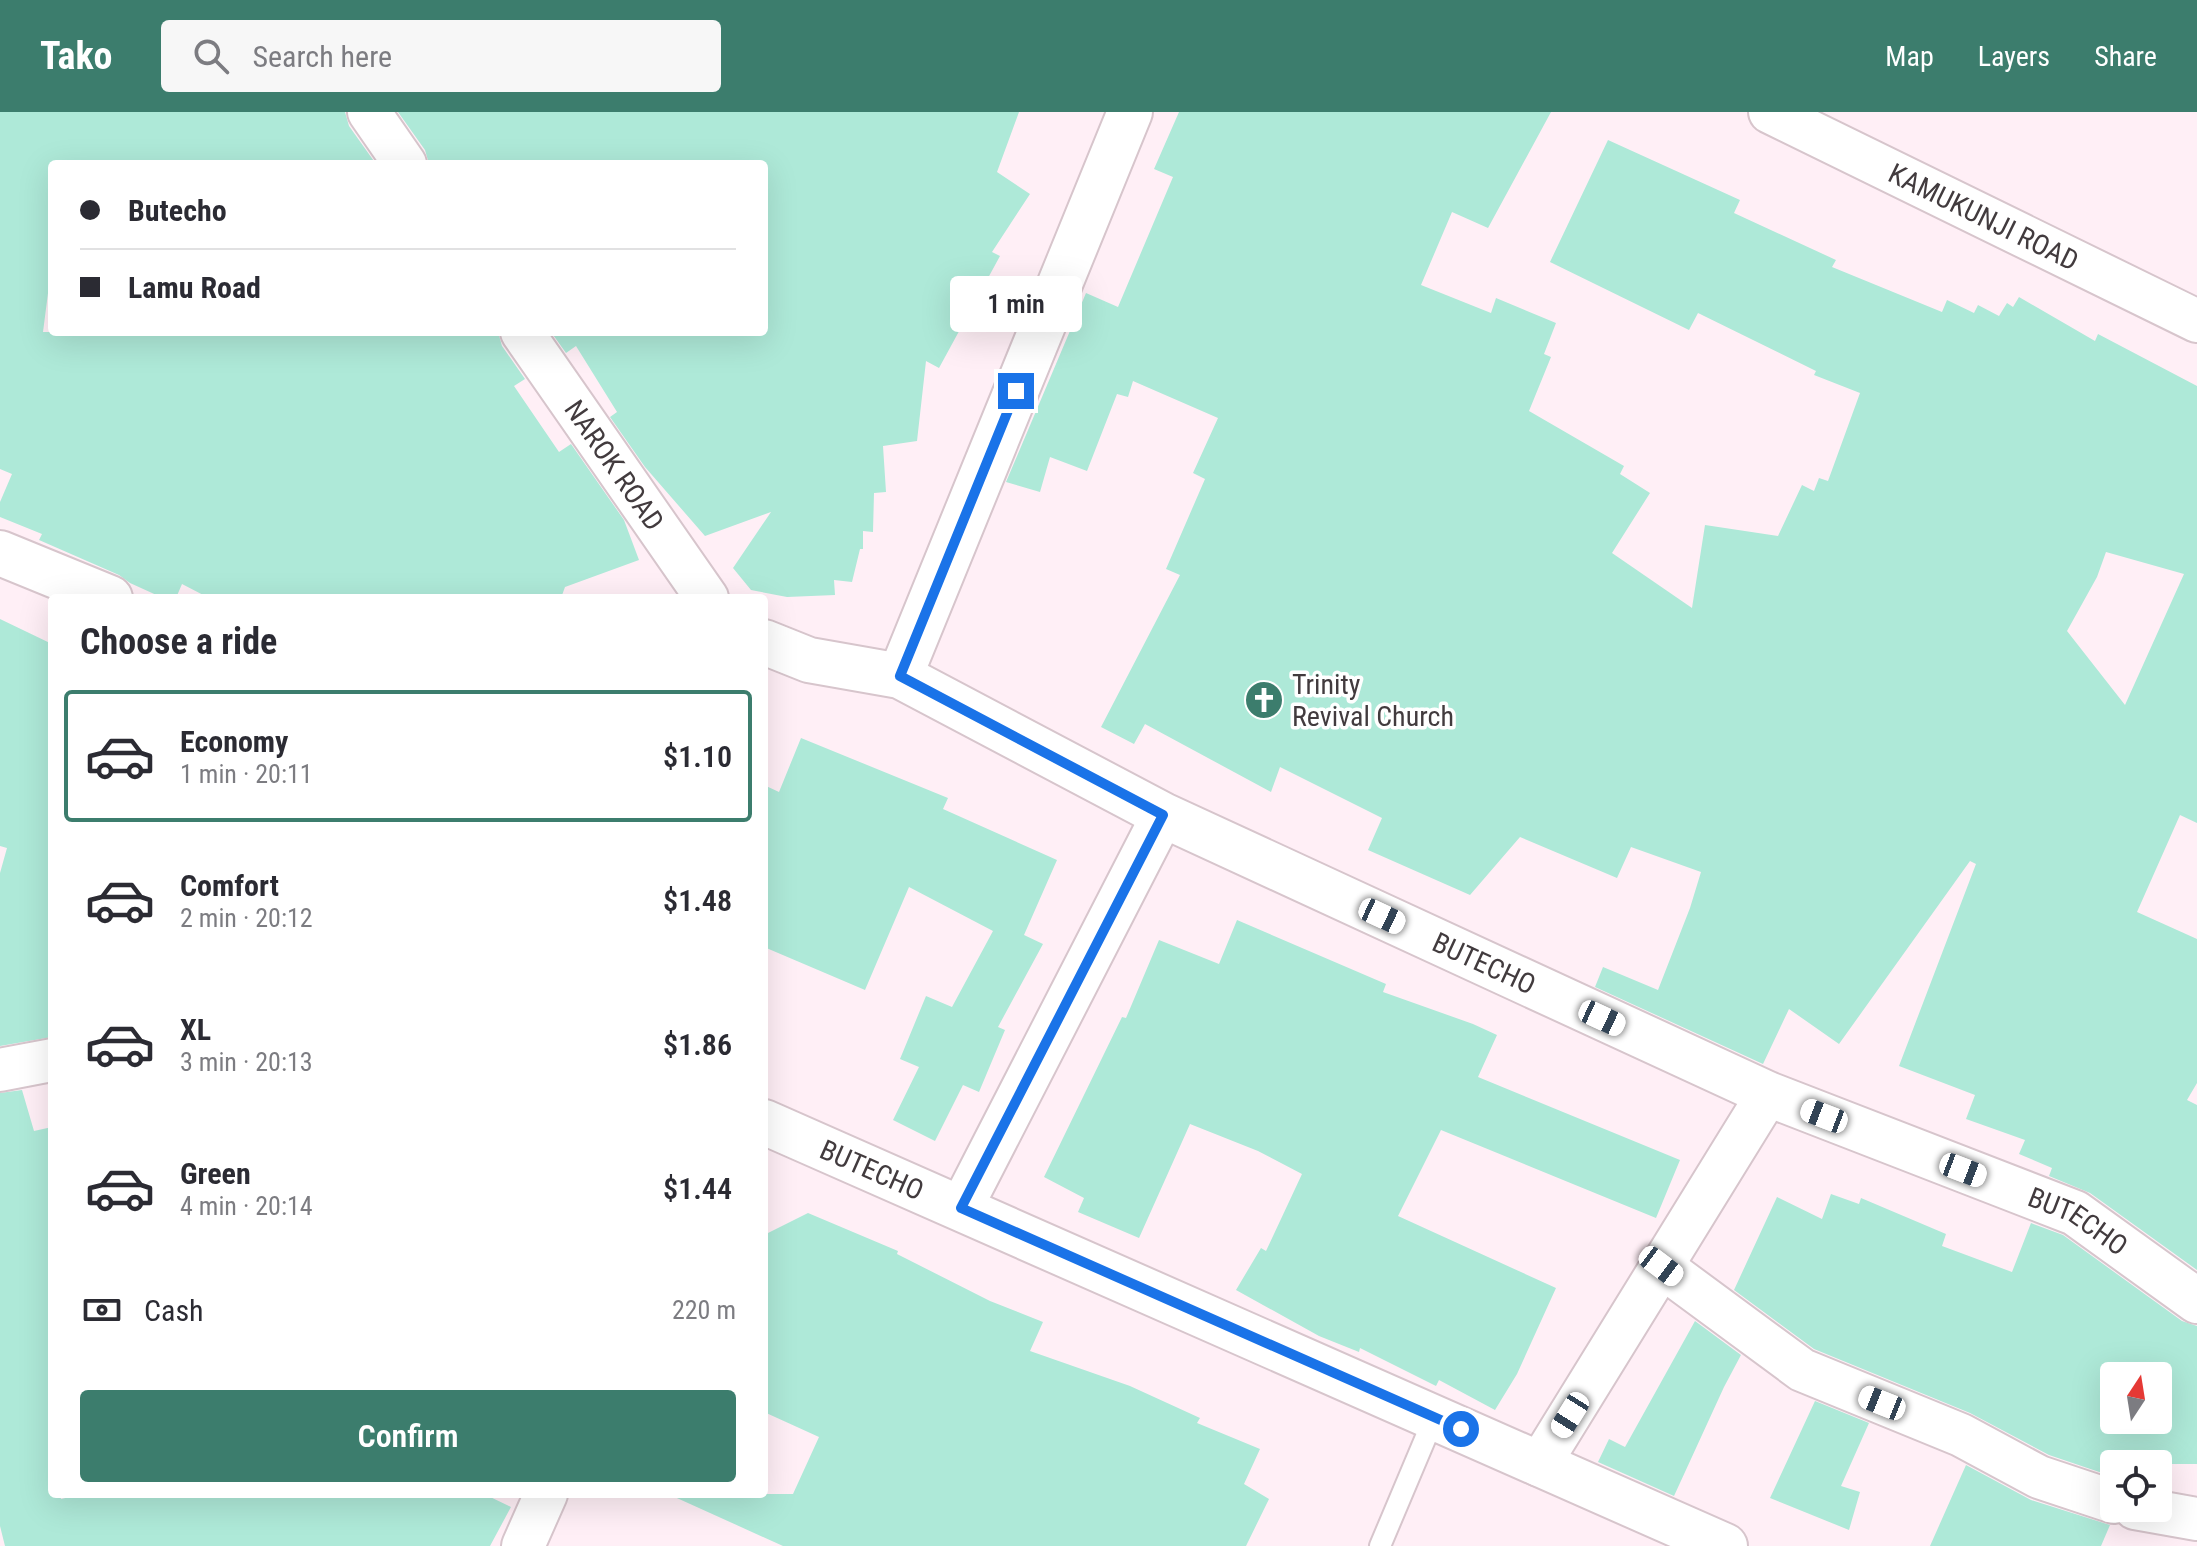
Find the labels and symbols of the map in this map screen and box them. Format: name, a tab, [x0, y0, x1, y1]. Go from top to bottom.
street label: KAMUKUNJI ROAD	[1883, 157, 2084, 277]
callout: 1 min	[950, 275, 1082, 331]
route end	[998, 373, 1034, 409]
street label: NAROK ROAD	[557, 394, 671, 537]
place label: Trinity Revival Church	[1292, 668, 1454, 733]
church icon: Trinity Revival Church	[1243, 679, 1285, 721]
car	[1355, 895, 1409, 937]
street label: BUTECHO	[1427, 926, 1541, 1001]
car	[1575, 997, 1629, 1039]
car	[1797, 1096, 1851, 1136]
street label: BUTECHO	[815, 1133, 929, 1207]
car	[1936, 1150, 1990, 1190]
street label: BUTECHO	[2024, 1181, 2134, 1262]
car	[1635, 1242, 1687, 1290]
north arrow	[2100, 1362, 2172, 1434]
car	[1855, 1383, 1909, 1423]
car	[1547, 1388, 1593, 1442]
route start	[1443, 1411, 1479, 1447]

